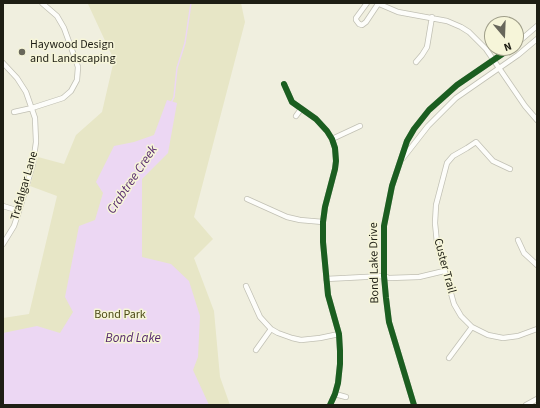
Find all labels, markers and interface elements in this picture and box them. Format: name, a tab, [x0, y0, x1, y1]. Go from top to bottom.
north arrow	[484, 16, 524, 56]
place label: Haywood Design and Landscaping	[30, 38, 115, 66]
text: N	[502, 39, 514, 55]
marker: Haywood Design and Landscaping	[17, 47, 27, 57]
water label: Crabtree Creek	[104, 143, 162, 217]
street label: Trafalgar Lane	[8, 150, 42, 222]
street label: Bond Lake Drive	[367, 222, 383, 304]
street label: Custer Trail	[430, 237, 458, 295]
park label: Bond Park	[94, 308, 146, 322]
water label: Bond Lake	[105, 331, 161, 347]

